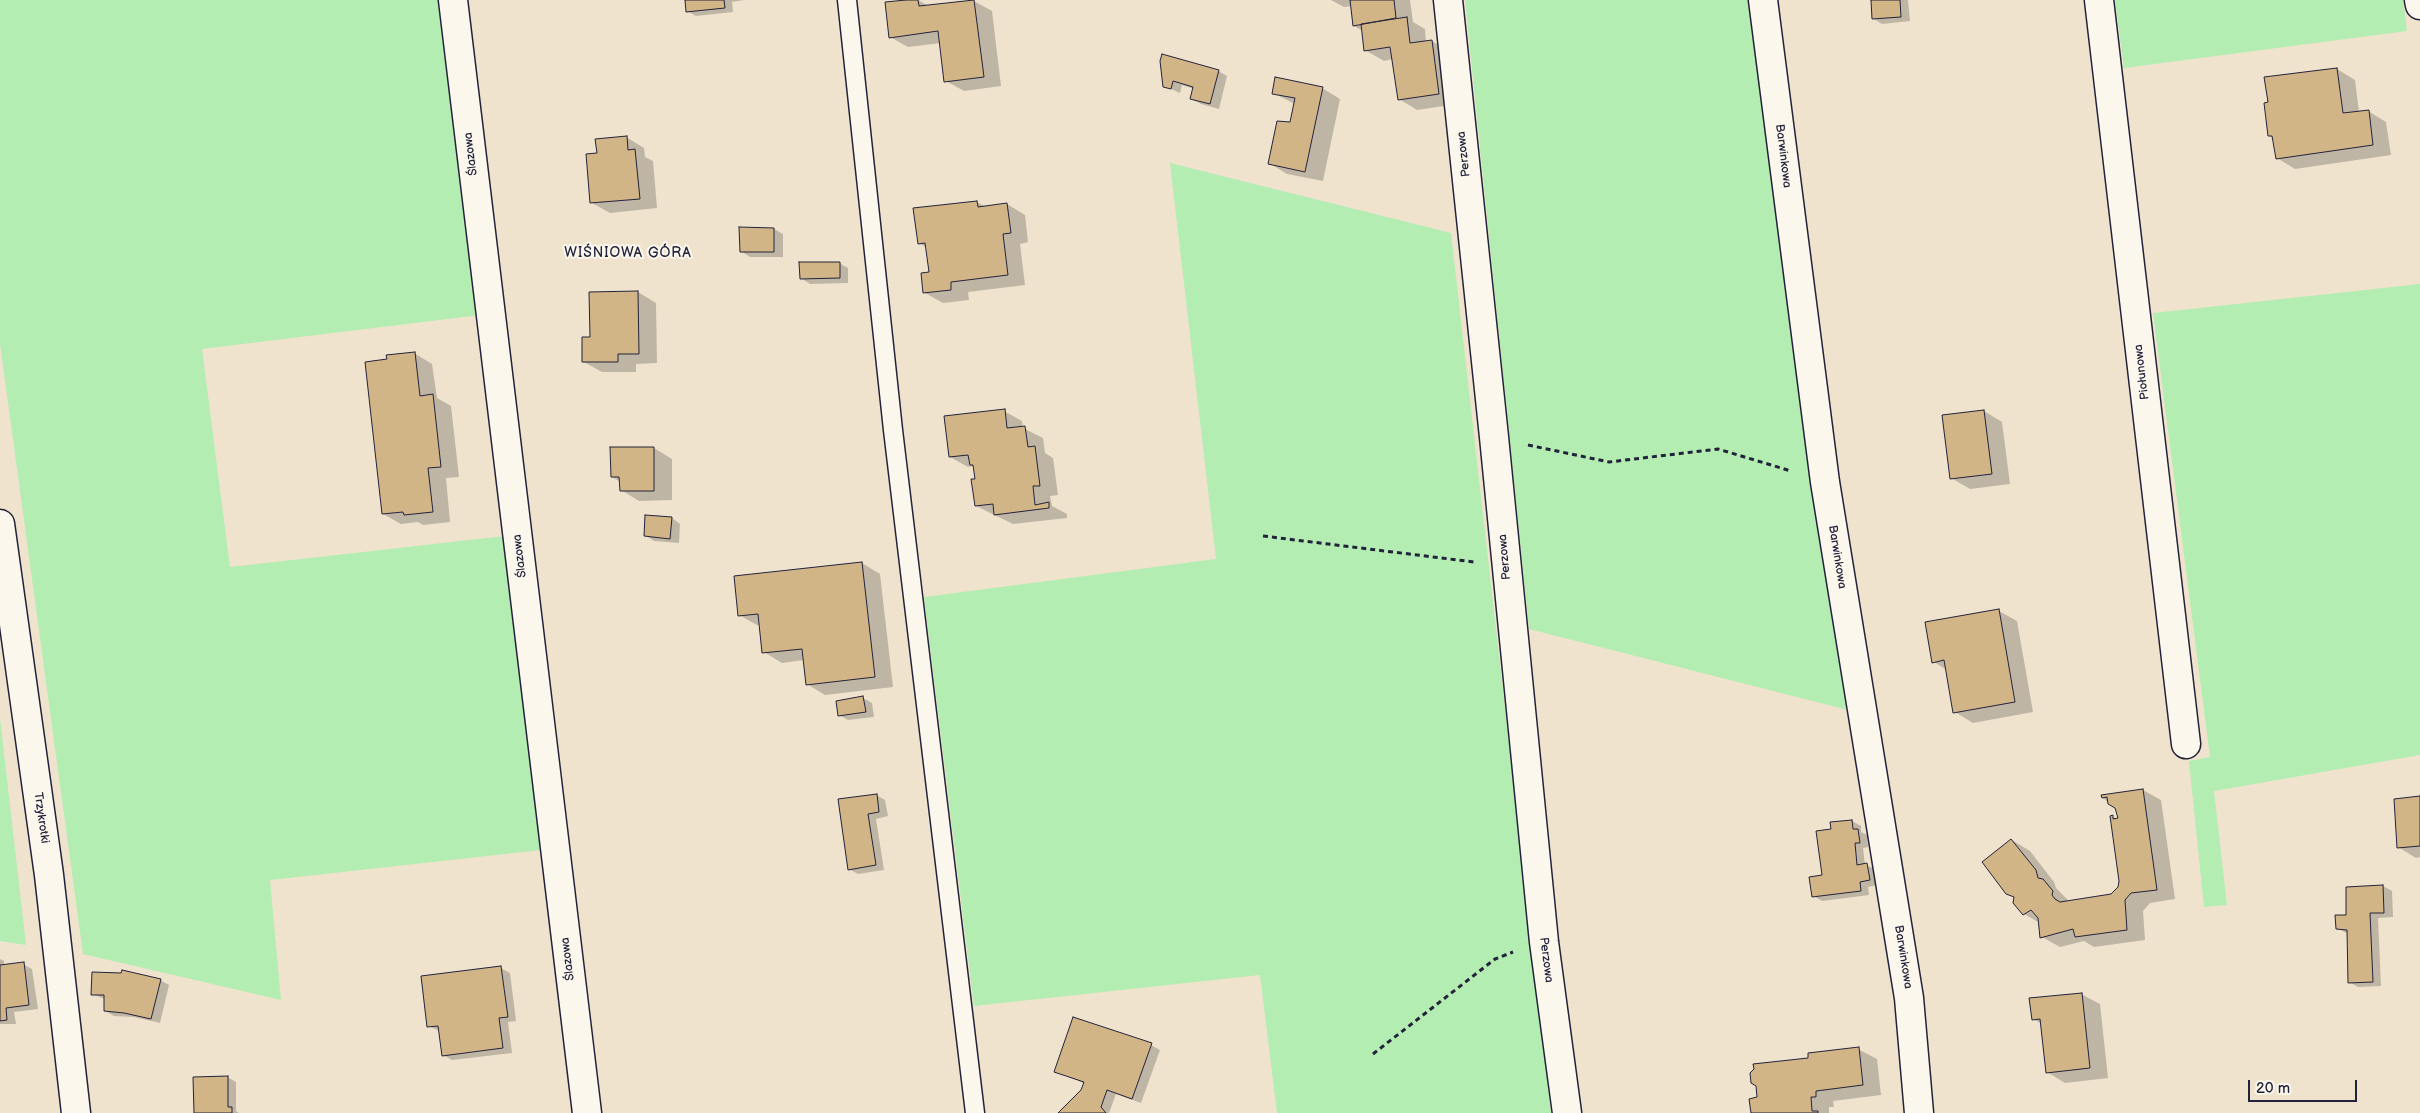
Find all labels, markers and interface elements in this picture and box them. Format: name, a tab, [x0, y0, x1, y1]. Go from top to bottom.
street label: Barwinkowa	[1772, 123, 1794, 189]
street label: Perzowa	[1454, 130, 1474, 178]
street label: Ślazowa	[461, 131, 481, 177]
district label: WIŚNIOWA GÓRA	[563, 245, 693, 261]
street label: Piołunowa	[2131, 343, 2153, 401]
street label: Barwinkowa	[1825, 524, 1849, 590]
street label: Ślazowa	[510, 533, 530, 579]
street label: Perzowa	[1496, 534, 1514, 580]
street label: Trzykrotki	[30, 792, 52, 844]
street label: Barwinkowa	[1891, 924, 1915, 990]
street label: Ślazowa	[558, 936, 578, 982]
street label: Perzowa	[1536, 936, 1556, 984]
scale bar	[2250, 1070, 2359, 1102]
text: 20 m	[2256, 1079, 2290, 1098]

